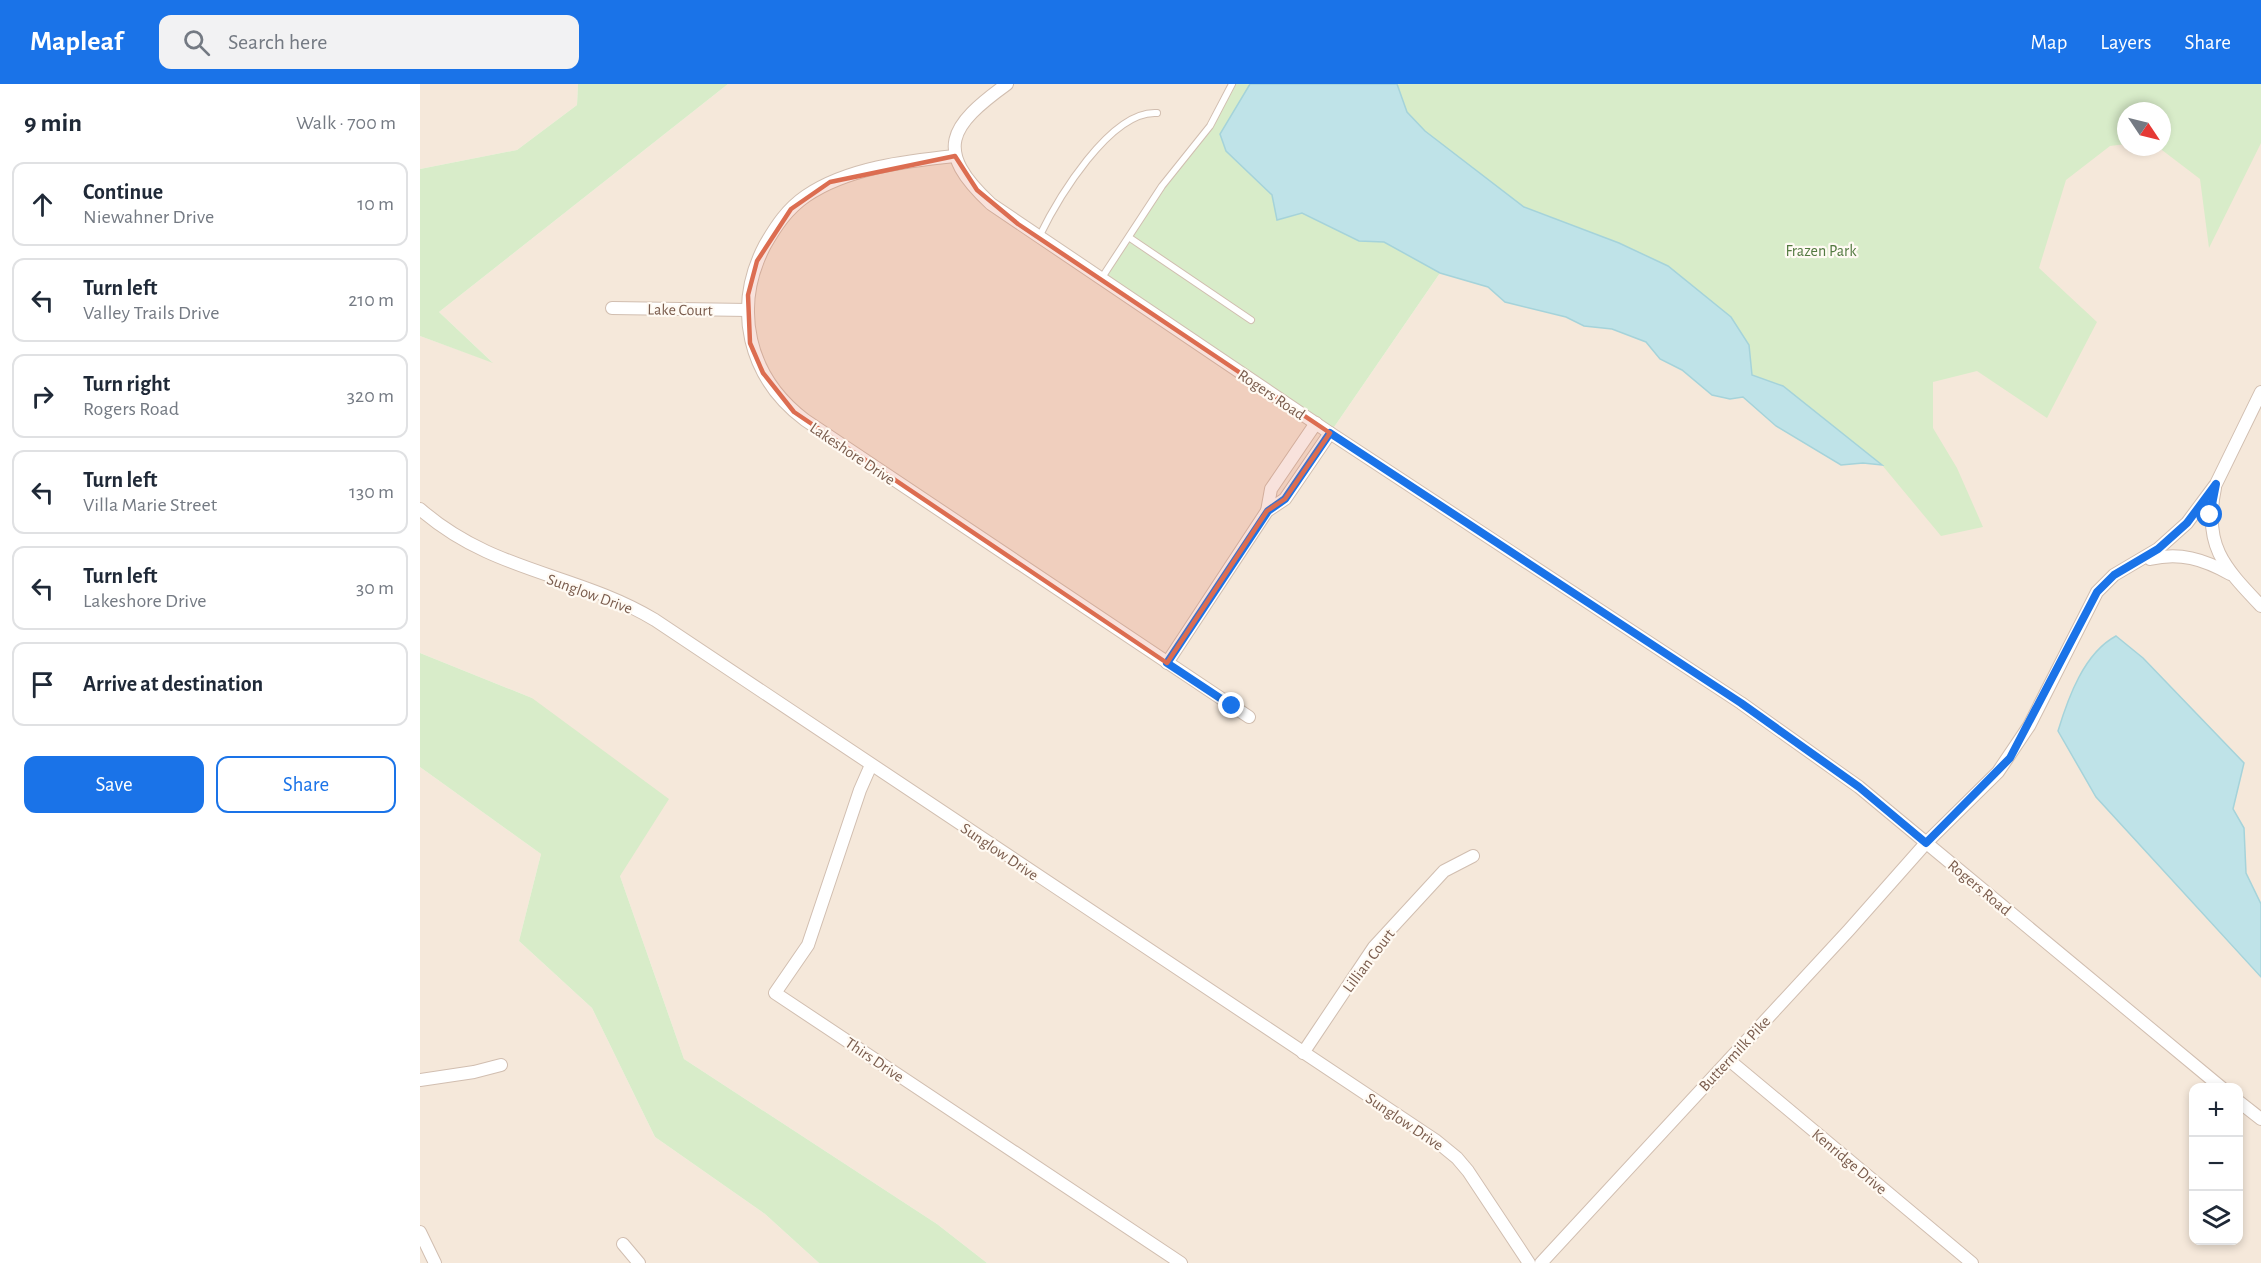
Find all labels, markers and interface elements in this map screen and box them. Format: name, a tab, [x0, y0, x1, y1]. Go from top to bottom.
search box	[159, 15, 579, 69]
icon: search	[180, 26, 213, 59]
text: Mapleaf	[30, 28, 123, 56]
text: Search here	[228, 31, 327, 53]
text: Map	[2031, 32, 2067, 53]
text: Layers	[2100, 32, 2151, 53]
text: Share	[2184, 32, 2231, 53]
north arrow	[2117, 102, 2171, 156]
text: 9 min	[24, 110, 82, 136]
text: Walk · 700 m	[296, 113, 396, 133]
text: Continue	[83, 181, 163, 203]
icon: ahead	[26, 188, 59, 221]
text: 10 m	[357, 194, 394, 214]
text: Niewahner Drive	[83, 207, 214, 227]
park label: Frazen Park	[1785, 243, 1857, 259]
text: Turn left	[83, 277, 157, 299]
icon: left	[26, 284, 59, 317]
text: 210 m	[348, 290, 394, 310]
street label: Lake Court	[647, 301, 713, 319]
text: Valley Trails Drive	[83, 303, 219, 323]
street label: Rogers Road	[1235, 367, 1308, 423]
text: Turn right	[83, 373, 170, 395]
icon: right	[26, 380, 59, 413]
text: 320 m	[347, 386, 394, 406]
text: Rogers Road	[83, 399, 179, 419]
street label: Lakeshore Drive	[807, 420, 898, 488]
text: Turn left	[83, 469, 157, 491]
icon: left	[26, 476, 59, 509]
text: 130 m	[349, 482, 394, 502]
text: Villa Marie Street	[83, 495, 217, 515]
route start	[2196, 501, 2222, 527]
text: Turn left	[83, 565, 157, 587]
street label: Sunglow Drive	[545, 571, 635, 617]
icon: left	[26, 572, 59, 605]
text: 30 m	[356, 578, 394, 598]
text: Lakeshore Drive	[83, 591, 207, 611]
icon: arrive	[26, 668, 59, 701]
text: Arrive at destination	[83, 673, 263, 695]
route end	[1218, 692, 1244, 718]
button: Save	[24, 756, 204, 813]
button: Share	[216, 756, 396, 813]
street label: Sunglow Drive	[958, 820, 1041, 884]
street label: Rogers Road	[1945, 857, 2014, 919]
street label: Lillian Court	[1340, 926, 1398, 995]
street label: Buttermilk Pike	[1696, 1013, 1773, 1094]
street label: Thirs Drive	[842, 1034, 907, 1085]
map controls	[2189, 1083, 2243, 1245]
button: +	[2189, 1083, 2243, 1137]
street label: Sunglow Drive	[1363, 1090, 1446, 1154]
street label: Kenridge Drive	[1809, 1126, 1890, 1198]
button: −	[2189, 1137, 2243, 1191]
button: layers	[2189, 1191, 2243, 1245]

